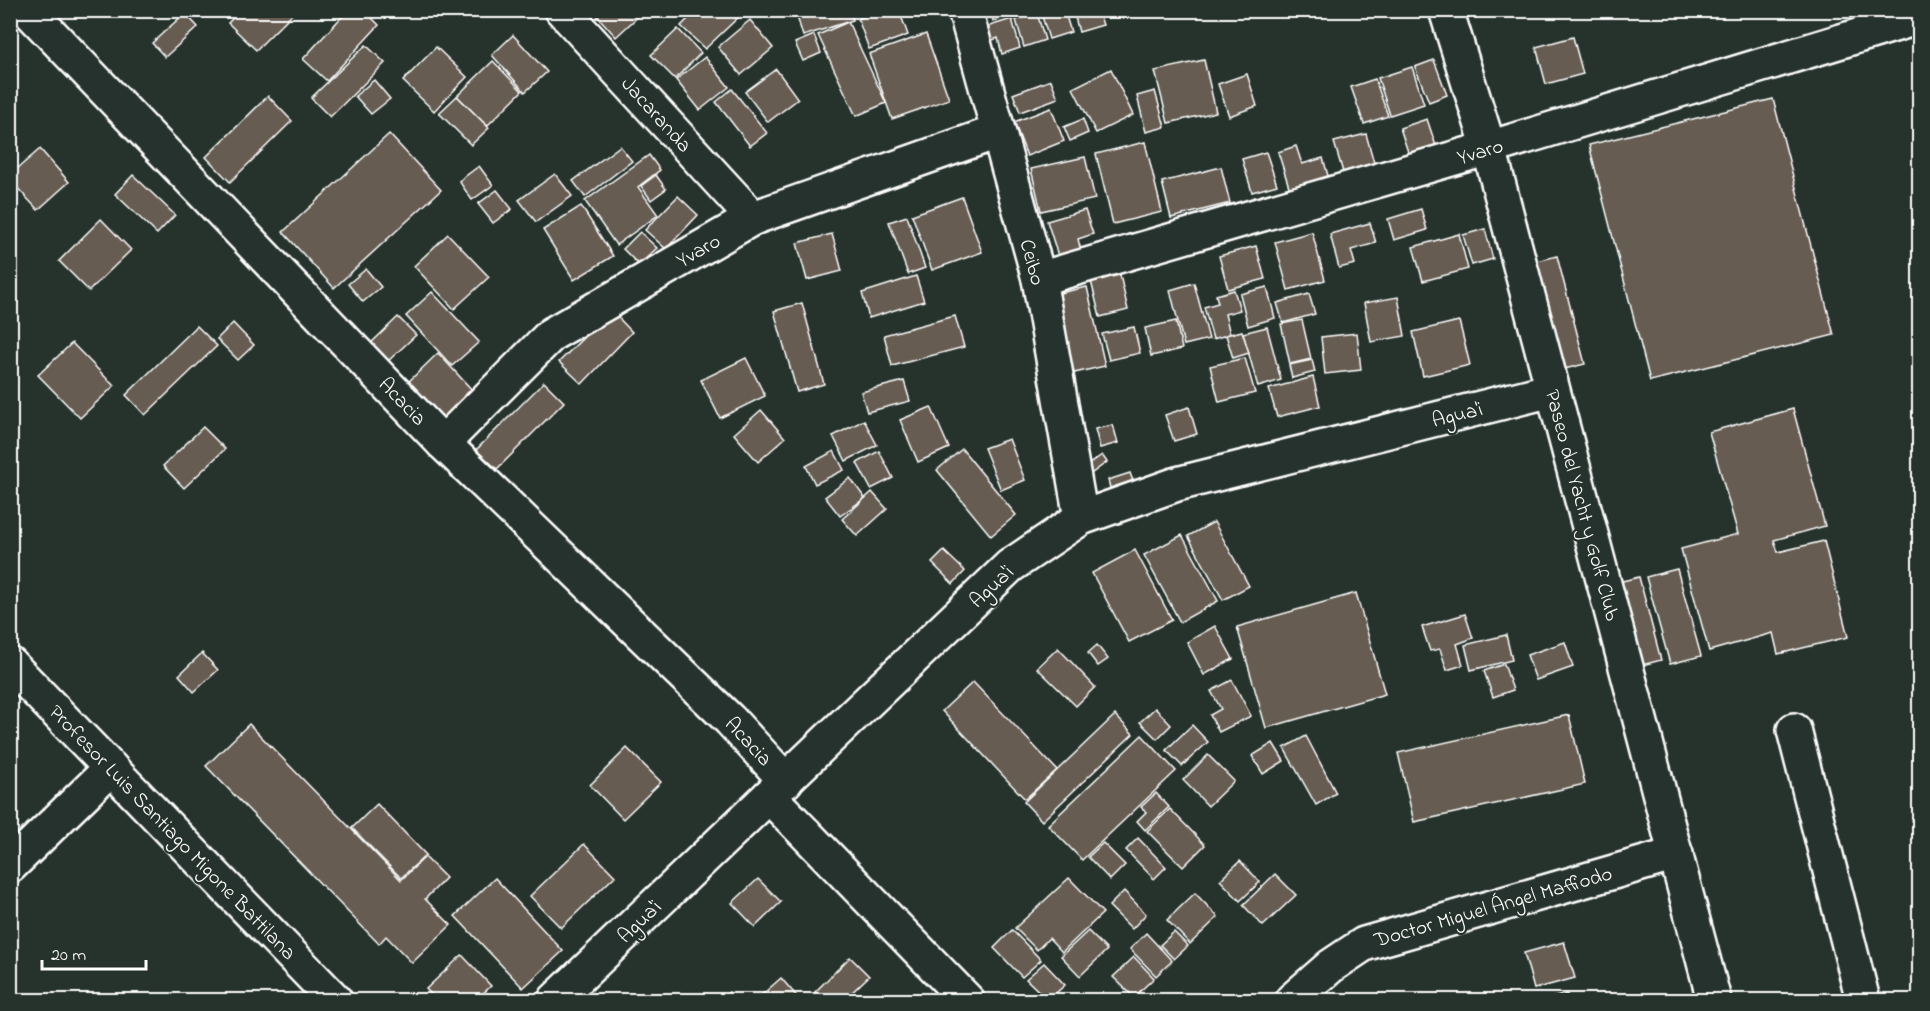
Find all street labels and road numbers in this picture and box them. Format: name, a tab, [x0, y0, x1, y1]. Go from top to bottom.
street label: Jacaranda	[613, 71, 698, 160]
street label: Yvaro	[1454, 132, 1507, 174]
street label: Yvaro	[671, 227, 727, 276]
street label: Ceibo	[1011, 236, 1052, 289]
street label: Acacia	[371, 371, 433, 434]
street label: Paseo del Yacht y Golf Club	[1534, 387, 1626, 625]
street label: Agua'i	[1429, 395, 1487, 439]
street label: Agua'i	[963, 559, 1023, 618]
street label: Profesor Luis Santiago Migone Battilana	[39, 699, 302, 969]
street label: Acacia	[717, 711, 778, 774]
street label: Doctor Miguel Ángel Maffiodo	[1370, 859, 1617, 958]
street label: Agua'i	[611, 894, 671, 953]

